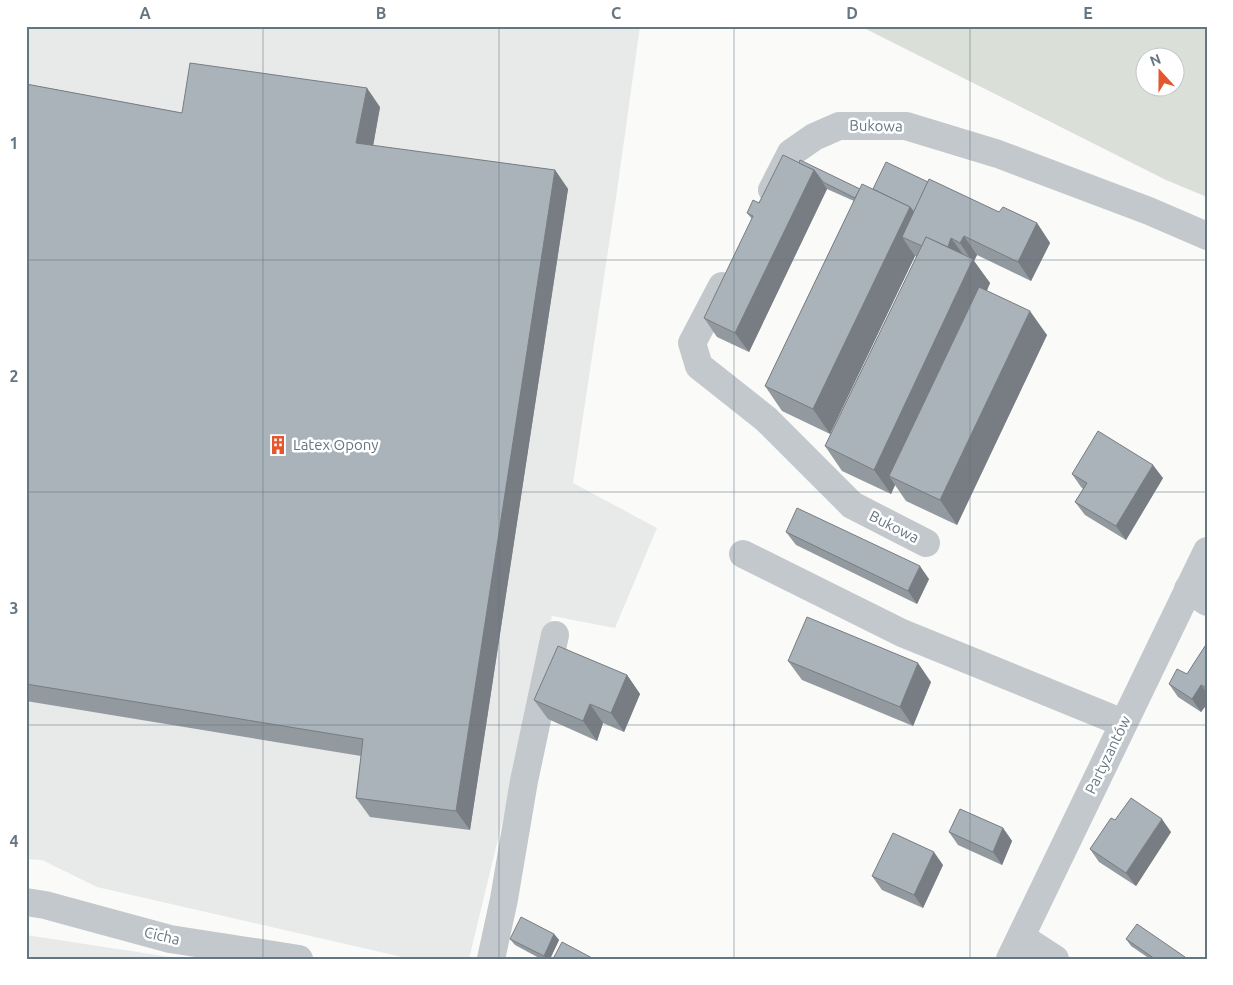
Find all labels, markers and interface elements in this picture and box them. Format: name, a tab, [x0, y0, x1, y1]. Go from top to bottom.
text: A	[139, 4, 151, 22]
text: B	[376, 4, 386, 22]
text: C	[611, 4, 621, 22]
text: D	[846, 4, 858, 22]
text: E	[1083, 4, 1093, 22]
north arrow	[1136, 48, 1186, 98]
text: N	[1148, 51, 1163, 69]
street label: Bukowa	[849, 117, 903, 134]
text: 1	[9, 134, 19, 152]
text: 2	[9, 367, 19, 385]
building icon: Latex Opony	[267, 434, 289, 456]
place label: Latex Opony	[293, 436, 378, 453]
street label: Bukowa	[867, 507, 922, 546]
text: 3	[9, 599, 19, 617]
street label: Partyzantów	[1081, 713, 1134, 797]
text: 4	[9, 832, 19, 850]
street label: Cicha	[143, 923, 182, 948]

